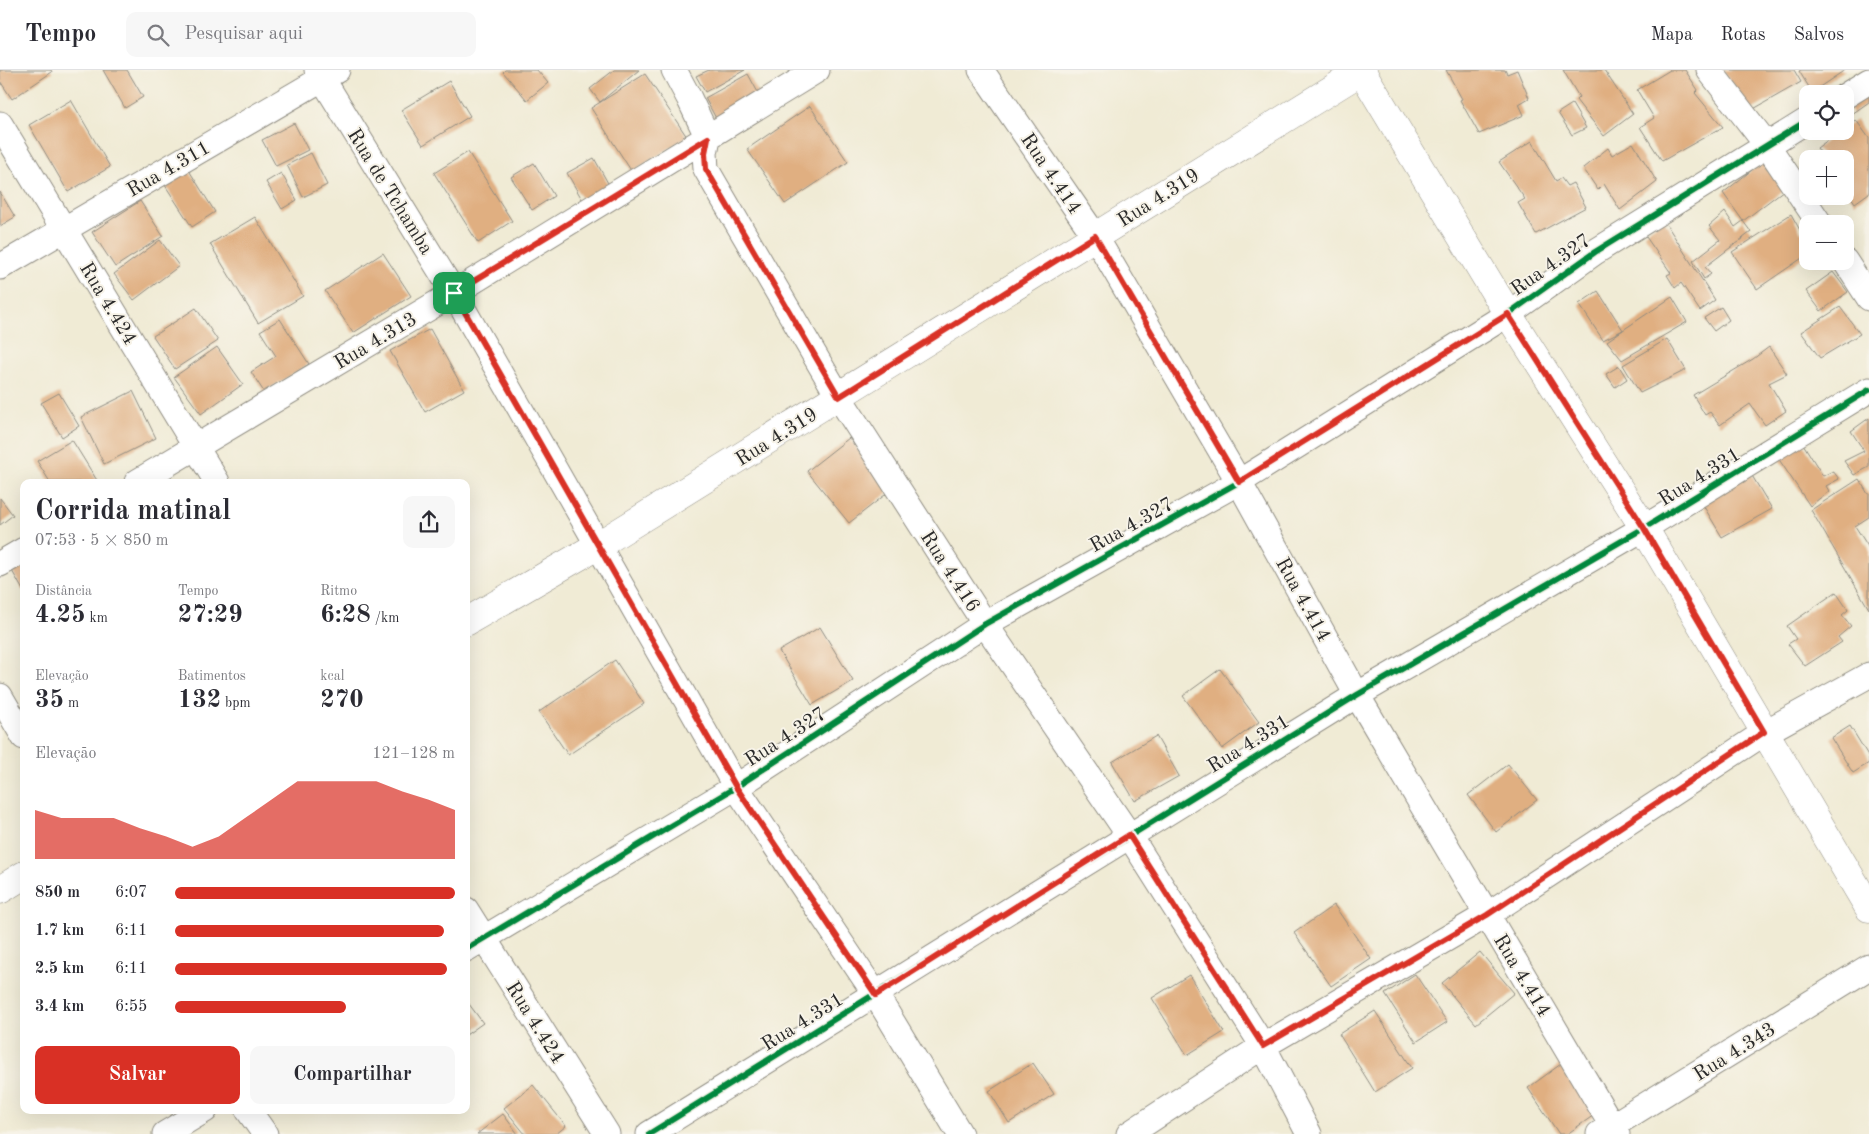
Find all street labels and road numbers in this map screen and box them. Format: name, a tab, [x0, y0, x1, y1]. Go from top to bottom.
street label: Rua de Tchamba	[343, 126, 436, 259]
street label: Rua 4.414	[1016, 130, 1084, 218]
street label: Rua 4.311	[124, 138, 214, 202]
street label: Rua 4.319	[1115, 166, 1204, 232]
street label: Rua 4.327	[1508, 231, 1595, 300]
street label: Rua 4.424	[75, 259, 140, 349]
street label: Rua 4.313	[331, 309, 421, 374]
street label: Rua 4.319	[733, 405, 822, 471]
street label: Rua 4.331	[1656, 445, 1745, 511]
street label: Rua 4.327	[1087, 495, 1177, 557]
street label: Rua 4.416	[916, 528, 983, 616]
street label: Rua 4.414	[1271, 555, 1333, 645]
street label: Rua 4.327	[742, 704, 830, 771]
street label: Rua 4.331	[1205, 712, 1294, 778]
street label: Rua 4.414	[1489, 931, 1554, 1021]
street label: Rua 4.424	[501, 979, 567, 1068]
street label: Rua 4.331	[759, 990, 848, 1056]
street label: Rua 4.343	[1691, 1020, 1780, 1086]

